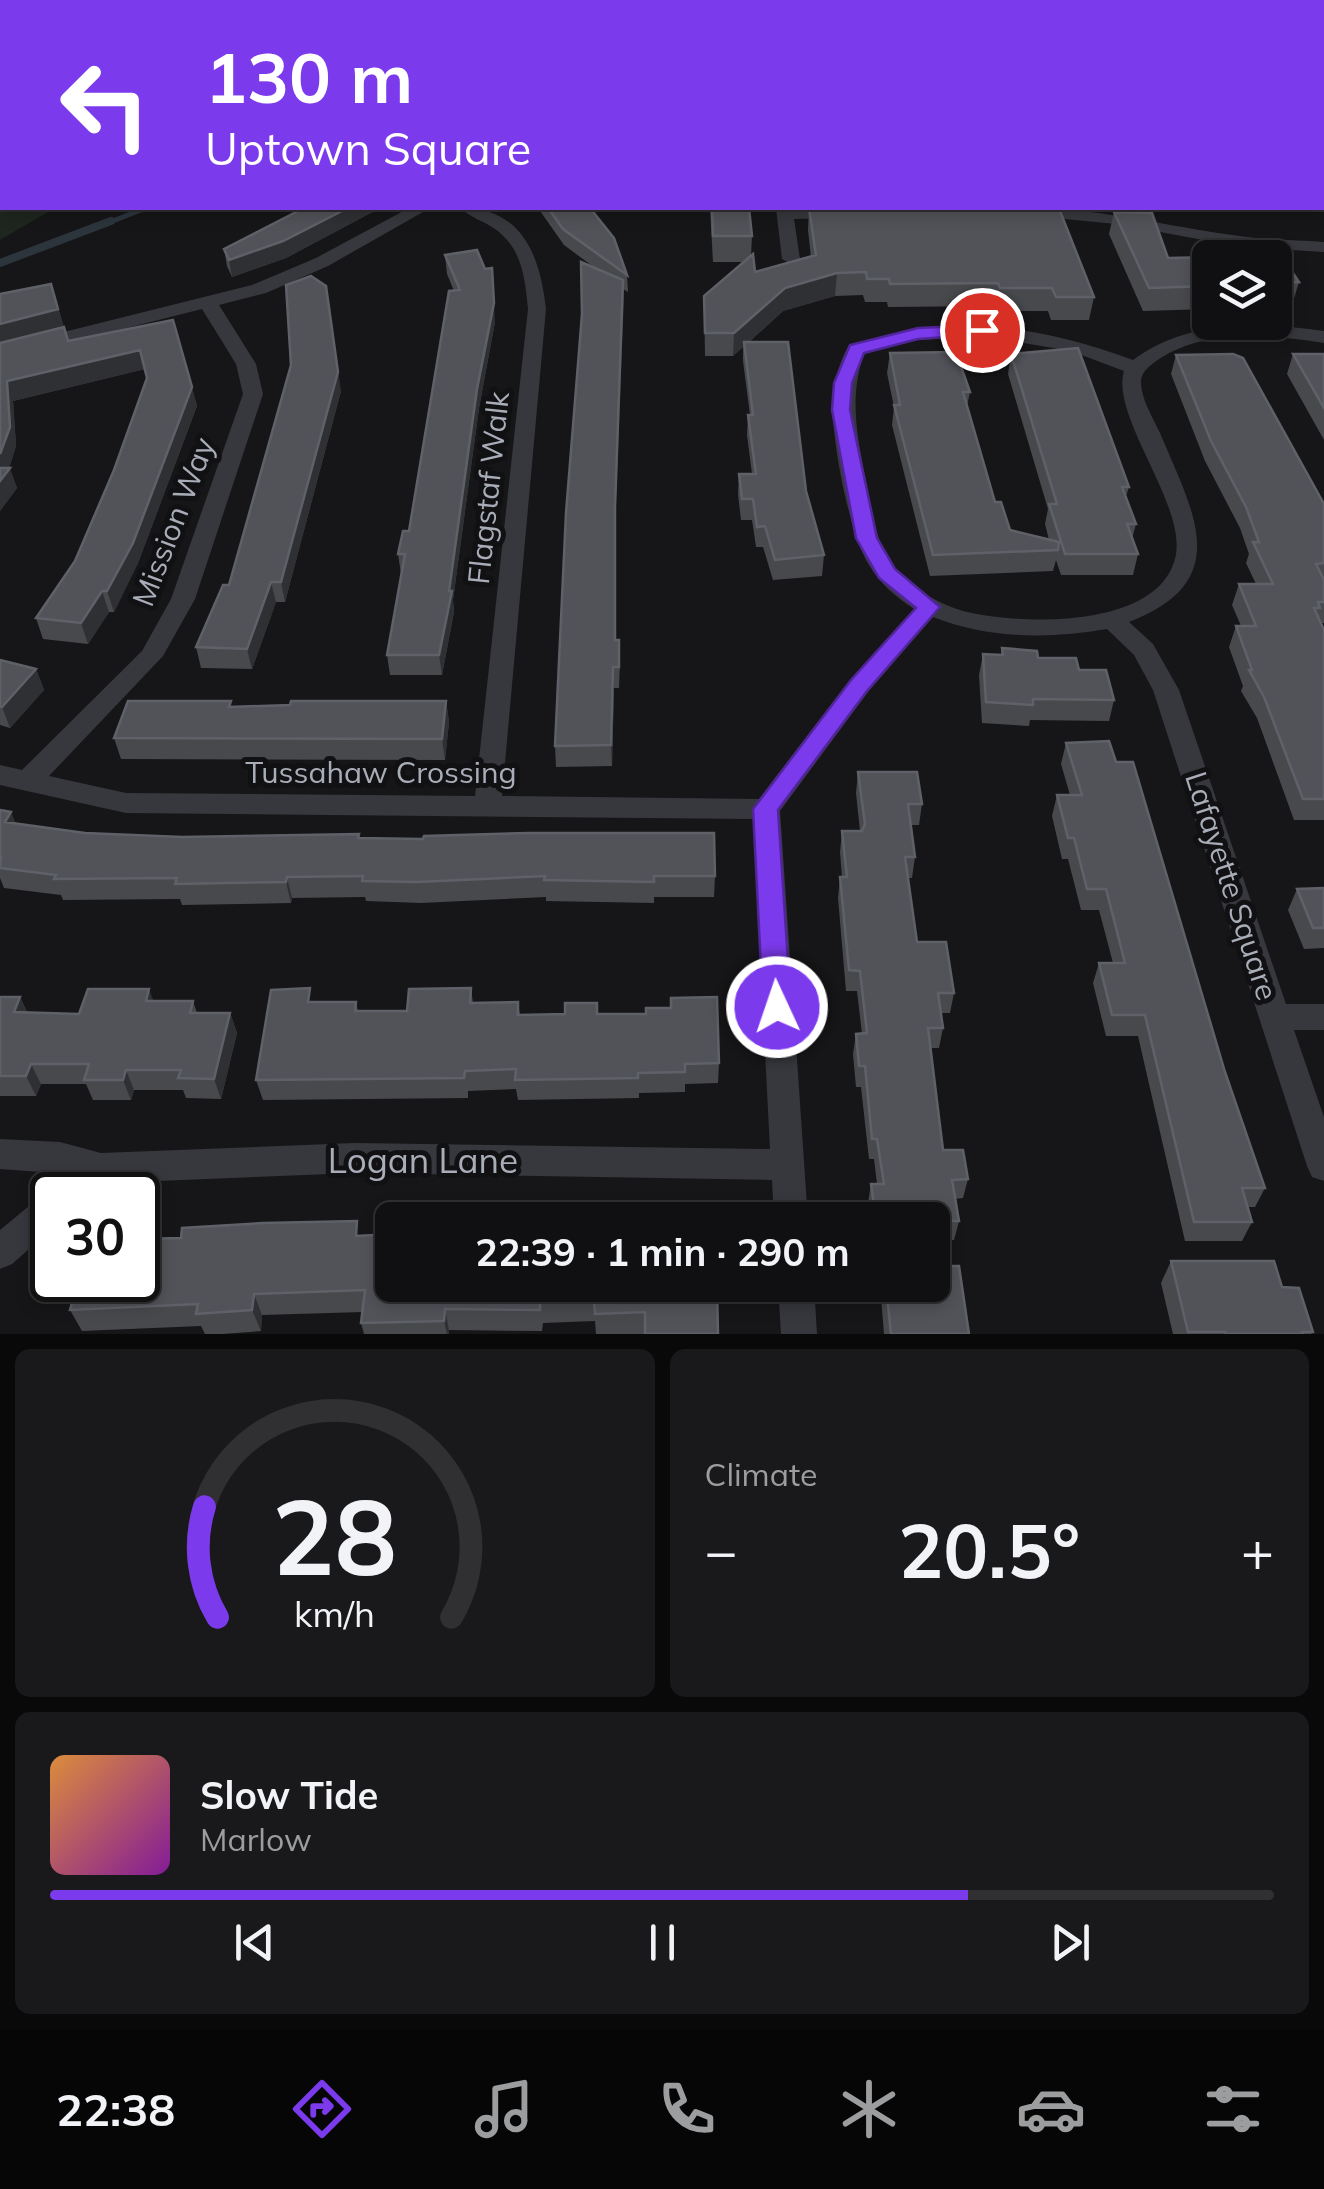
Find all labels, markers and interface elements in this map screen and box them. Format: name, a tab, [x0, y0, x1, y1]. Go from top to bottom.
text: 130 m	[205, 33, 413, 121]
icon: left	[40, 40, 170, 170]
text: Uptown Square	[205, 120, 531, 176]
map controls	[1192, 240, 1292, 340]
button: layers	[1192, 240, 1292, 340]
pin	[940, 288, 1025, 373]
icon: arrive	[955, 303, 1010, 358]
street label: Flagstaf Walk	[459, 389, 517, 586]
street label: Mission Way	[123, 432, 223, 611]
street label: Tussahaw Crossing	[245, 753, 517, 791]
street label: Lafayette Square	[1177, 767, 1287, 1005]
position arrow	[725, 955, 829, 1059]
street label: Logan Lane	[328, 1138, 518, 1182]
speed limit sign: 30	[30, 1172, 160, 1302]
text: 22:39 · 1 min · 290 m	[475, 1228, 850, 1276]
text: Climate	[705, 1454, 817, 1494]
text: 28	[272, 1470, 397, 1601]
text: 20.5°	[898, 1503, 1080, 1597]
text: −	[705, 1516, 738, 1585]
text: +	[1241, 1516, 1274, 1585]
text: km/h	[294, 1591, 375, 1636]
text: Slow Tide	[200, 1771, 378, 1819]
text: Marlow	[200, 1819, 312, 1859]
icon: previous	[227, 1915, 282, 1970]
icon: pause	[635, 1915, 690, 1970]
icon: next	[1043, 1915, 1098, 1970]
icon: directions	[287, 2074, 357, 2144]
icon: music	[469, 2074, 539, 2144]
icon: phone	[652, 2074, 722, 2144]
icon: climate	[834, 2074, 904, 2144]
icon: car	[1016, 2074, 1086, 2144]
icon: filters	[1198, 2074, 1268, 2144]
text: 22:38	[56, 2081, 175, 2137]

